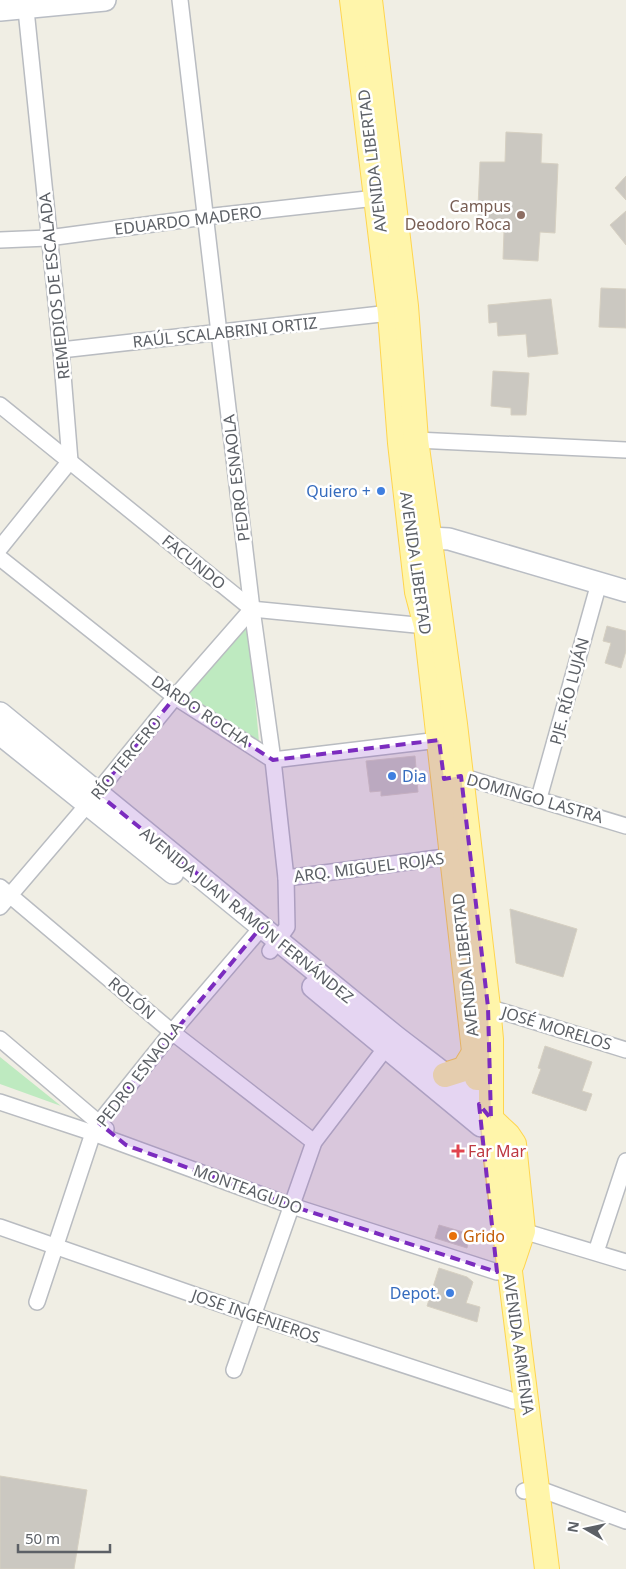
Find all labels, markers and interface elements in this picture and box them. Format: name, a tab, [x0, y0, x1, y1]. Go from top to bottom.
street label: AVENIDA LIBERTAD	[352, 88, 392, 234]
street label: REMEDIOS DE ESCALADA	[33, 191, 75, 381]
place label: Campus Deodoro Roca	[405, 195, 511, 235]
street label: EDUARDO MADERO	[113, 200, 263, 240]
marker: Campus Deodoro Roca	[515, 209, 527, 221]
street label: RAÚL SCALABRINI ORTIZ	[132, 311, 318, 353]
street label: PEDRO ESNAOLA	[217, 413, 255, 543]
place label: Quiero +	[306, 480, 371, 502]
marker: Quiero +	[375, 485, 387, 497]
street label: AVENIDA LIBERTAD	[395, 490, 437, 636]
street label: FACUNDO	[158, 530, 230, 594]
street label: PJE. RÍO LUJÁN	[544, 635, 594, 747]
street label: DARDO ROCHA	[147, 670, 255, 753]
street label: RÍO TERCERO	[86, 712, 166, 804]
place label: Dia	[402, 765, 427, 787]
street label: DOMINGO LASTRA	[464, 768, 607, 828]
marker: Dia	[386, 770, 398, 782]
street label: AVENIDA JUAN RAMÓN FERNÁNDEZ	[136, 822, 358, 1008]
street label: ARQ. MIGUEL ROJAS	[293, 847, 446, 887]
street label: AVENIDA LIBERTAD	[447, 892, 483, 1038]
street label: ROLÓN	[104, 972, 160, 1024]
street label: JOSÉ MORELOS	[497, 1000, 615, 1055]
street label: PEDRO ESNAOLA	[91, 1016, 187, 1131]
place label: Far Mar	[468, 1140, 527, 1162]
marker: Far Mar	[452, 1145, 464, 1157]
street label: MONTEAGUDO	[190, 1159, 306, 1219]
place label: Grido	[463, 1225, 505, 1247]
marker: Grido	[447, 1230, 459, 1242]
street label: AVENIDA ARMENIA	[498, 1272, 540, 1417]
place label: Depot.	[390, 1282, 440, 1304]
street label: JOSE INGENIEROS	[187, 1283, 323, 1348]
marker: Depot.	[444, 1287, 456, 1299]
north arrow	[561, 1504, 611, 1554]
text: N	[562, 1520, 583, 1534]
scale bar	[18, 1522, 110, 1554]
text: 50 m	[25, 1528, 60, 1548]

